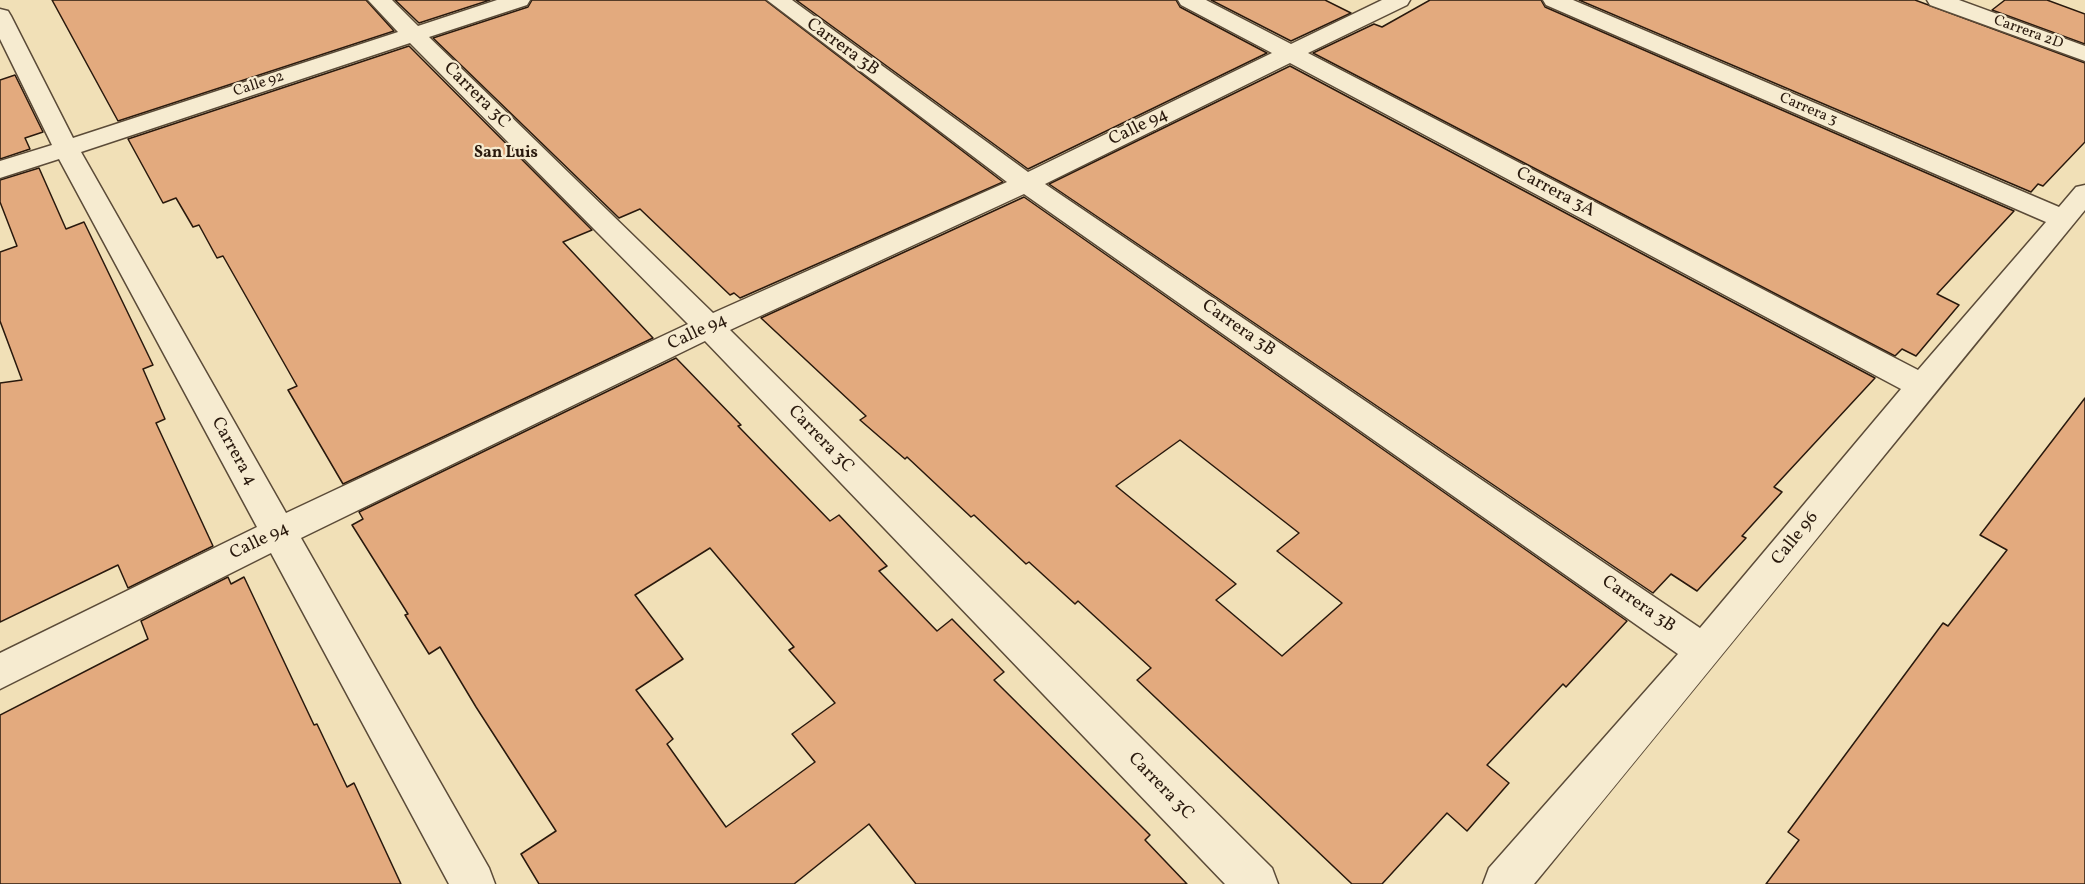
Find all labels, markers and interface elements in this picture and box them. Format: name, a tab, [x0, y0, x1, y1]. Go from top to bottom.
street label: Carrera 2D	[1991, 12, 2065, 54]
street label: Carrera 3B	[801, 14, 883, 82]
street label: Carrera 3C	[438, 58, 514, 134]
street label: Calle 92	[231, 68, 287, 102]
street label: Carrera 3	[1776, 90, 1840, 130]
street label: Calle 94	[1106, 104, 1172, 152]
district label: San Luis	[474, 144, 538, 164]
street label: Carrera 3A	[1512, 163, 1598, 223]
street label: Carrera 3B	[1197, 296, 1279, 362]
street label: Calle 94	[665, 310, 731, 356]
street label: Carrera 3C	[783, 402, 857, 478]
street label: Carrera 4	[205, 414, 261, 490]
street label: Calle 96	[1768, 508, 1824, 570]
street label: Calle 94	[227, 518, 293, 566]
street label: Carrera 3B	[1597, 572, 1679, 638]
street label: Carrera 3C	[1123, 749, 1197, 825]

